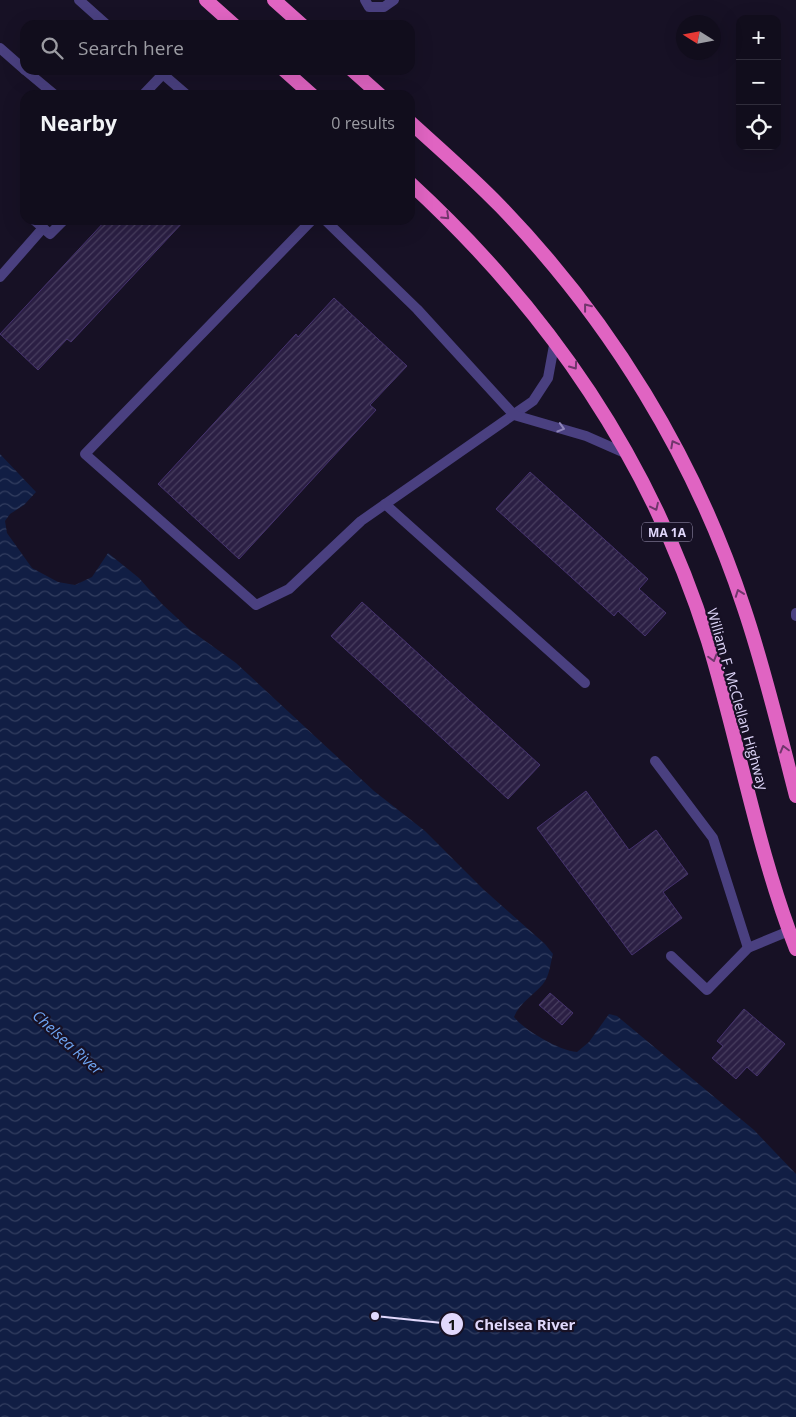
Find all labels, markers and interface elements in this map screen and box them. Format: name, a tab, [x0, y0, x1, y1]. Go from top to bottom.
north arrow	[676, 15, 721, 60]
map controls	[736, 15, 781, 150]
button: +	[736, 15, 781, 60]
search box	[20, 20, 415, 75]
icon: search	[38, 34, 66, 62]
text: Search here	[78, 35, 184, 61]
button: −	[736, 60, 781, 105]
button: locate	[736, 105, 781, 150]
text: Nearby	[40, 109, 117, 137]
text: 0 results	[331, 112, 395, 134]
one-way arrow	[440, 210, 449, 219]
one-way arrow	[583, 304, 592, 313]
one-way arrow	[568, 360, 577, 370]
one-way arrow	[556, 423, 564, 433]
one-way arrow	[670, 441, 680, 450]
one-way arrow	[649, 501, 659, 510]
road number: MA 1A	[642, 522, 692, 542]
one-way arrow	[735, 589, 745, 598]
street label: William F. McClellan Highway	[703, 606, 773, 793]
one-way arrow	[707, 654, 717, 662]
one-way arrow	[779, 746, 789, 754]
water label: Chelsea River	[29, 1005, 108, 1079]
callout: Chelsea River	[439, 1309, 585, 1339]
text: 1	[448, 1314, 456, 1334]
text: Chelsea River	[475, 1314, 576, 1334]

